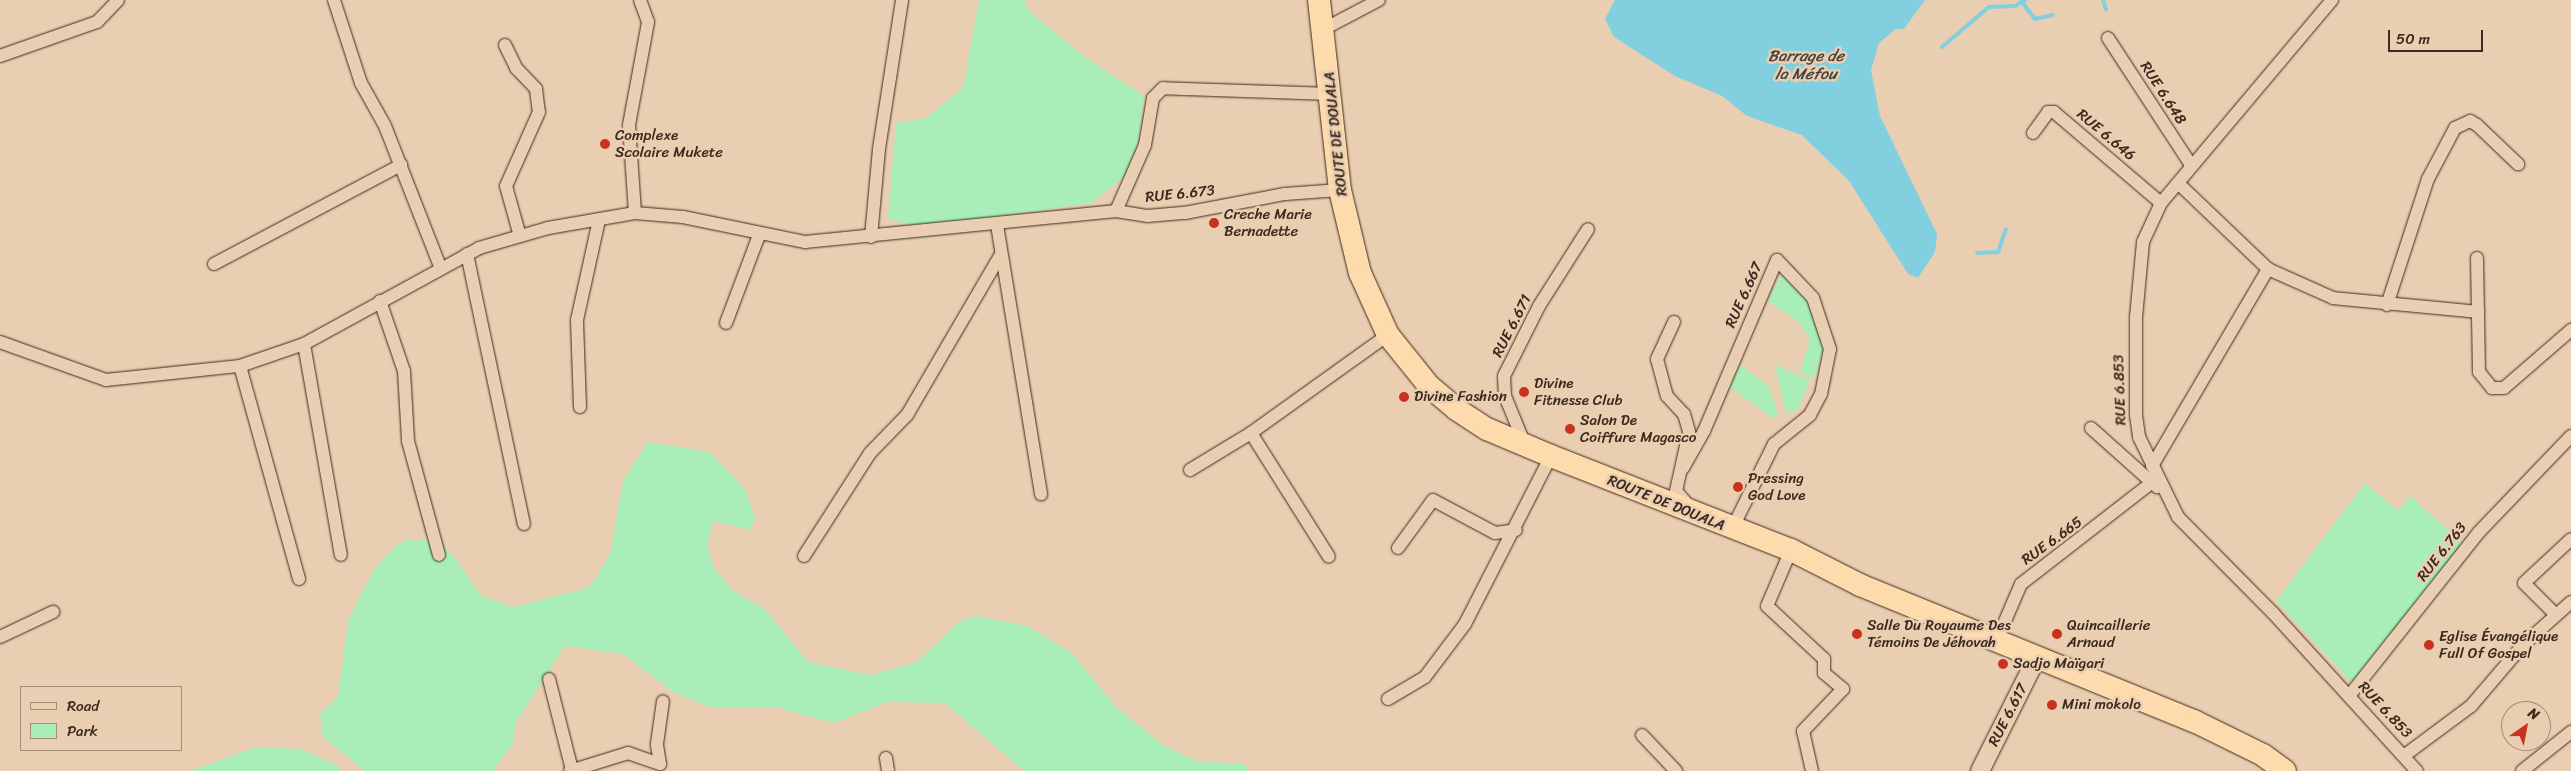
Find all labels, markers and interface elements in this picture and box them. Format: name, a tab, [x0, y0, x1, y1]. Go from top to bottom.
scale bar	[2391, 20, 2486, 52]
text: 50 m	[2396, 26, 2430, 52]
water label: Barrage de la Méfou	[1768, 46, 1844, 84]
street label: RUE 6.648	[2136, 58, 2190, 128]
street label: ROUTE DE DOUALA	[1321, 71, 1351, 197]
street label: RUE 6.646	[2073, 105, 2139, 165]
place label: Complexe Scolaire Mukete	[615, 126, 723, 161]
marker: Complexe Scolaire Mukete	[599, 138, 611, 150]
street label: RUE 6.673	[1144, 181, 1216, 207]
place label: Creche Marie Bernadette	[1224, 205, 1311, 240]
marker: Creche Marie Bernadette	[1208, 217, 1220, 229]
street label: RUE 6.667	[1722, 259, 1766, 331]
street label: RUE 6.671	[1489, 292, 1535, 360]
street label: RUE 6.853	[2110, 354, 2130, 426]
place label: Divine Fitnesse Club	[1534, 374, 1623, 409]
marker: Divine Fitnesse Club	[1518, 386, 1530, 398]
place label: Divine Fashion	[1414, 388, 1508, 406]
marker: Divine Fashion	[1398, 391, 1410, 403]
place label: Salon De Coiffure Magasco	[1580, 411, 1697, 446]
marker: Salon De Coiffure Magasco	[1564, 423, 1576, 435]
place label: Pressing God Love	[1748, 469, 1806, 504]
street label: ROUTE DE DOUALA	[1605, 471, 1727, 535]
marker: Pressing God Love	[1732, 481, 1744, 493]
street label: RUE 6.665	[2018, 513, 2086, 569]
street label: RUE 6.763	[2413, 519, 2471, 585]
place label: Salle Du Royaume Des Témoins De Jéhovah	[1867, 616, 2012, 651]
place label: Quincaillerie Arnaud	[2067, 616, 2150, 651]
place label: Eglise Évangélique Full Of Gospel	[2439, 627, 2559, 662]
marker: Salle Du Royaume Des Témoins De Jéhovah	[1851, 628, 1863, 640]
marker: Quincaillerie Arnaud	[2051, 628, 2063, 640]
marker: Eglise Évangélique Full Of Gospel	[2423, 639, 2435, 651]
place label: Sadjo Maïgari	[2013, 655, 2104, 673]
marker: Sadjo Maïgari	[1997, 658, 2009, 670]
street label: RUE 6.853	[2354, 678, 2416, 742]
street label: RUE 6.617	[1985, 681, 2031, 749]
legend	[20, 686, 182, 751]
text: Road	[67, 693, 99, 719]
place label: Mini mokolo	[2062, 696, 2141, 714]
marker: Mini mokolo	[2046, 699, 2058, 711]
north arrow	[2501, 701, 2551, 751]
text: N	[2523, 701, 2545, 727]
text: Park	[67, 718, 98, 744]

